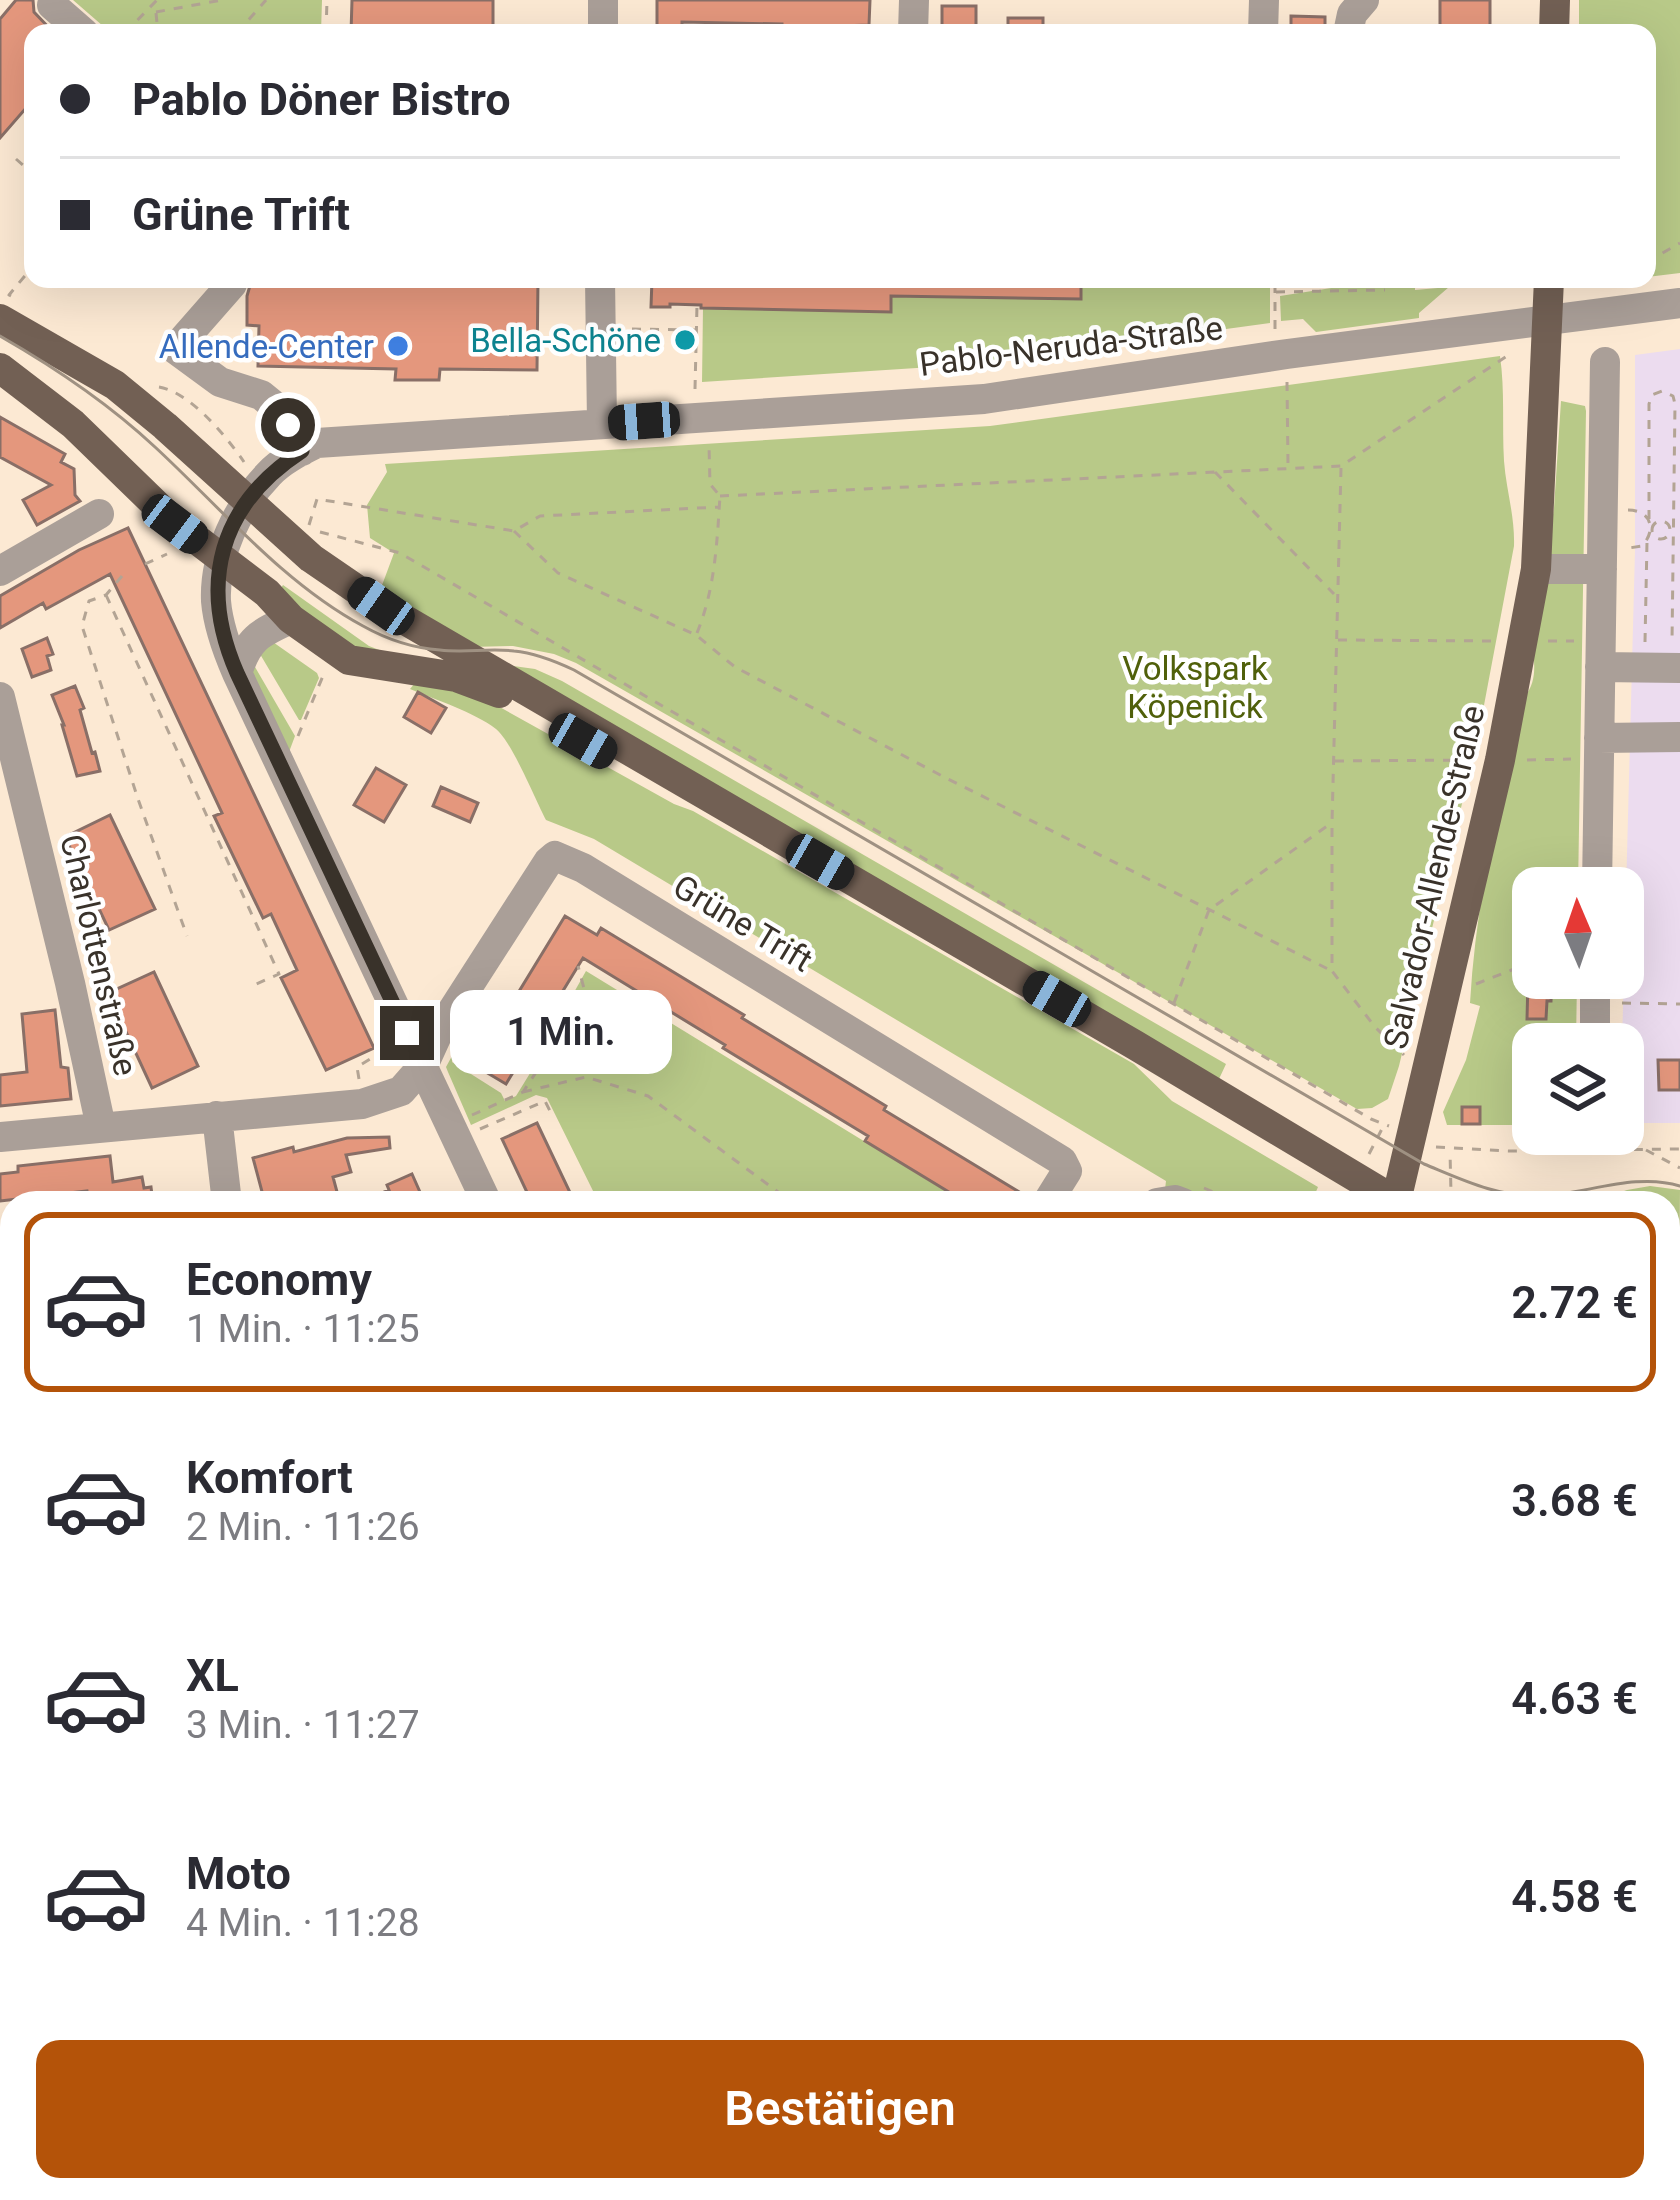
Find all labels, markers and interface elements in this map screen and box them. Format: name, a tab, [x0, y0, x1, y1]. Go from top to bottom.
text: Pablo Döner Bistro	[132, 73, 511, 126]
text: Grüne Trift	[132, 188, 350, 241]
street label: Pablo-Neruda-Straße	[917, 308, 1225, 384]
place label: Bella-Schöne	[470, 321, 661, 360]
place label: Allende-Center	[159, 327, 374, 366]
marker: Bella-Schöne	[672, 327, 698, 353]
marker: Allende-Center	[385, 333, 411, 359]
route start	[261, 398, 315, 452]
car	[607, 401, 681, 441]
car	[135, 488, 215, 560]
car	[341, 571, 421, 641]
park label: Volkspark Köpenick	[1122, 649, 1268, 726]
street label: Salvador-Allende-Straße	[1375, 701, 1493, 1053]
car	[543, 707, 623, 775]
car	[780, 828, 860, 896]
street label: Charlottenstraße	[52, 831, 146, 1079]
street label: Grüne Trift	[666, 866, 820, 980]
north arrow	[1512, 867, 1644, 999]
map controls	[1512, 867, 1644, 1155]
car	[1017, 965, 1097, 1033]
callout: 1 Min.	[449, 991, 671, 1075]
route end	[380, 1006, 434, 1060]
text: 1 Min.	[506, 1009, 616, 1055]
button: layers	[1512, 1023, 1644, 1155]
icon: car	[42, 1248, 150, 1356]
text: Economy	[186, 1253, 372, 1306]
text: 2.72 €	[1511, 1276, 1638, 1329]
text: 1 Min. · 11:25	[186, 1306, 420, 1352]
icon: car	[42, 1446, 150, 1554]
text: Komfort	[186, 1451, 353, 1504]
text: 3.68 €	[1511, 1474, 1638, 1527]
text: 2 Min. · 11:26	[186, 1504, 420, 1550]
icon: car	[42, 1644, 150, 1752]
text: XL	[186, 1649, 239, 1702]
text: 4.63 €	[1511, 1672, 1638, 1725]
text: 3 Min. · 11:27	[186, 1702, 420, 1748]
icon: car	[42, 1842, 150, 1950]
text: Moto	[186, 1847, 291, 1900]
text: 4.58 €	[1511, 1870, 1638, 1923]
text: 4 Min. · 11:28	[186, 1900, 420, 1946]
button: Bestätigen	[36, 2040, 1644, 2178]

